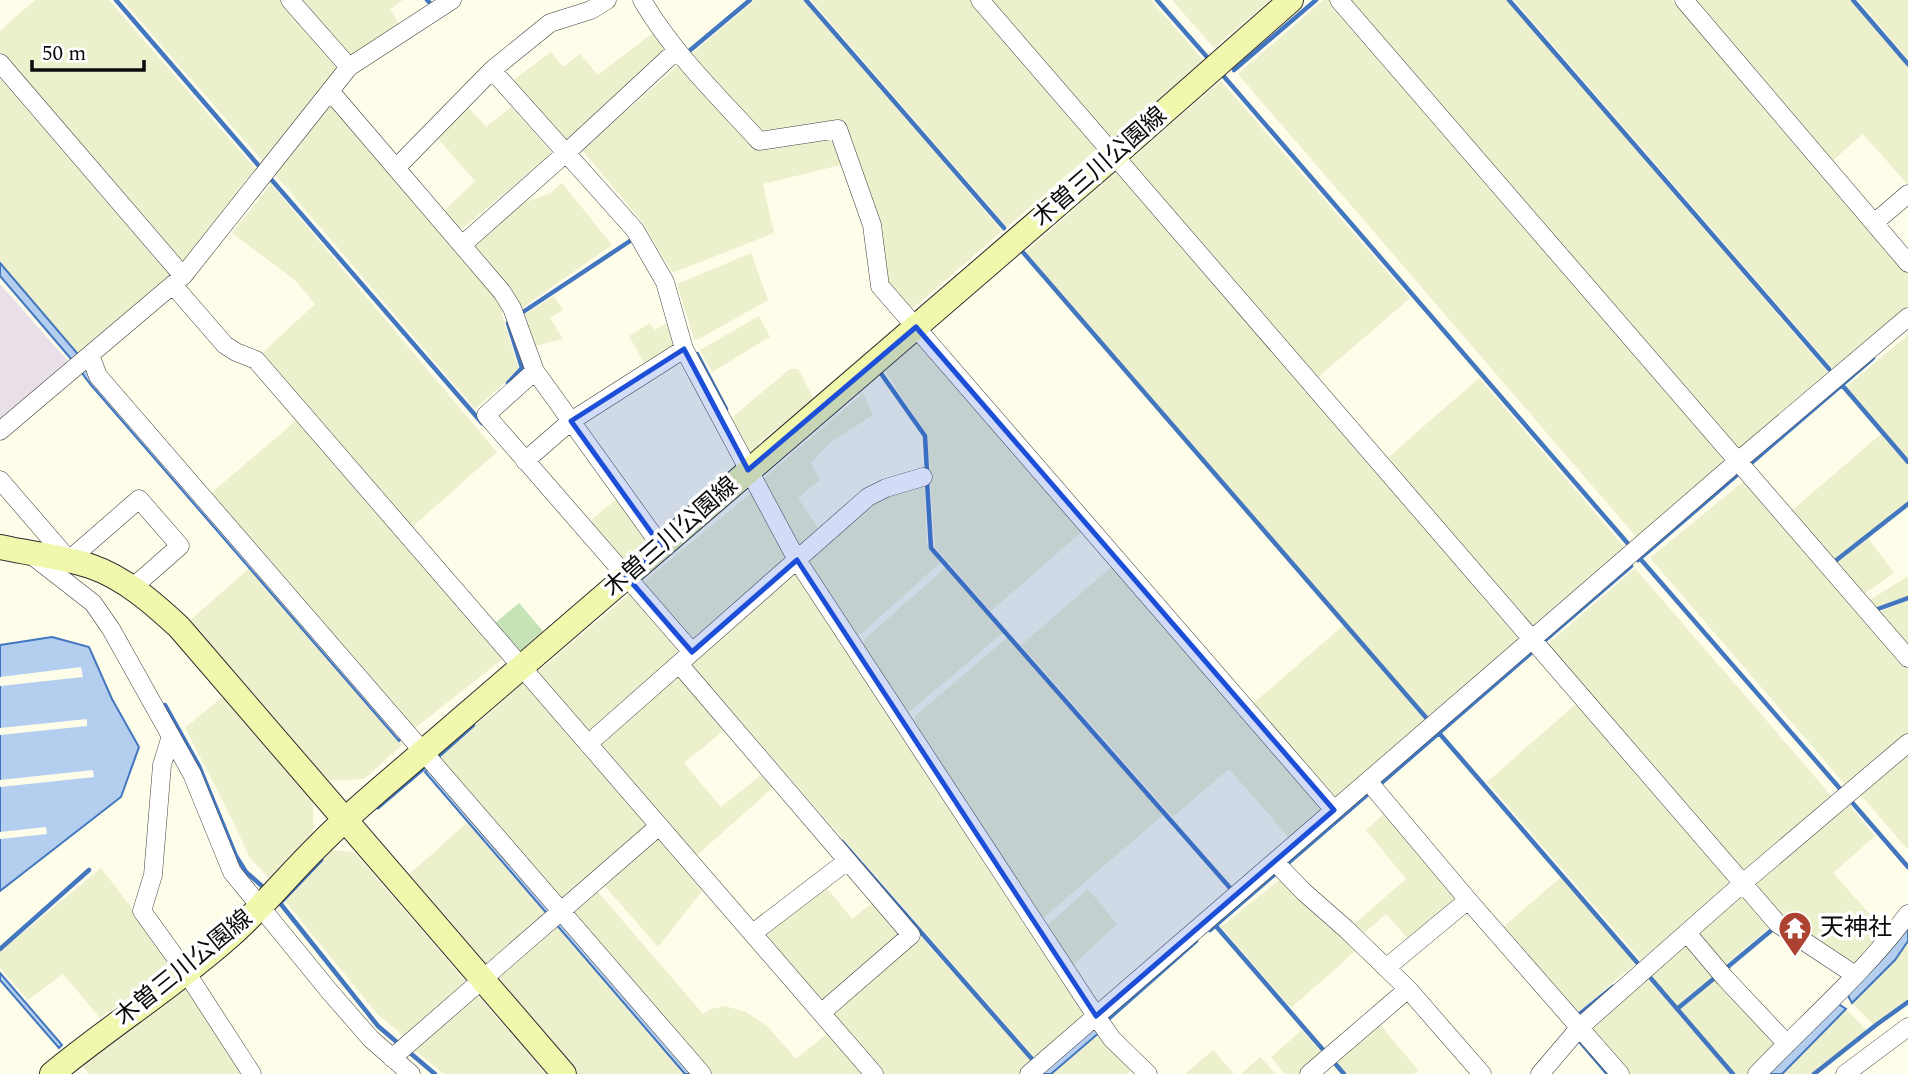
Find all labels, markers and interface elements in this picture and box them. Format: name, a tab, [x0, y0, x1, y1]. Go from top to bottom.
scale bar	[32, 28, 144, 72]
text: 50 m	[42, 38, 86, 70]
street label: 木曽三川公園線	[1025, 98, 1175, 236]
street label: 木曽三川公園線	[596, 468, 746, 606]
street label: 木曽三川公園線	[107, 901, 261, 1035]
temple icon: 天神社	[1776, 909, 1814, 958]
place label: 天神社	[1820, 910, 1892, 946]

